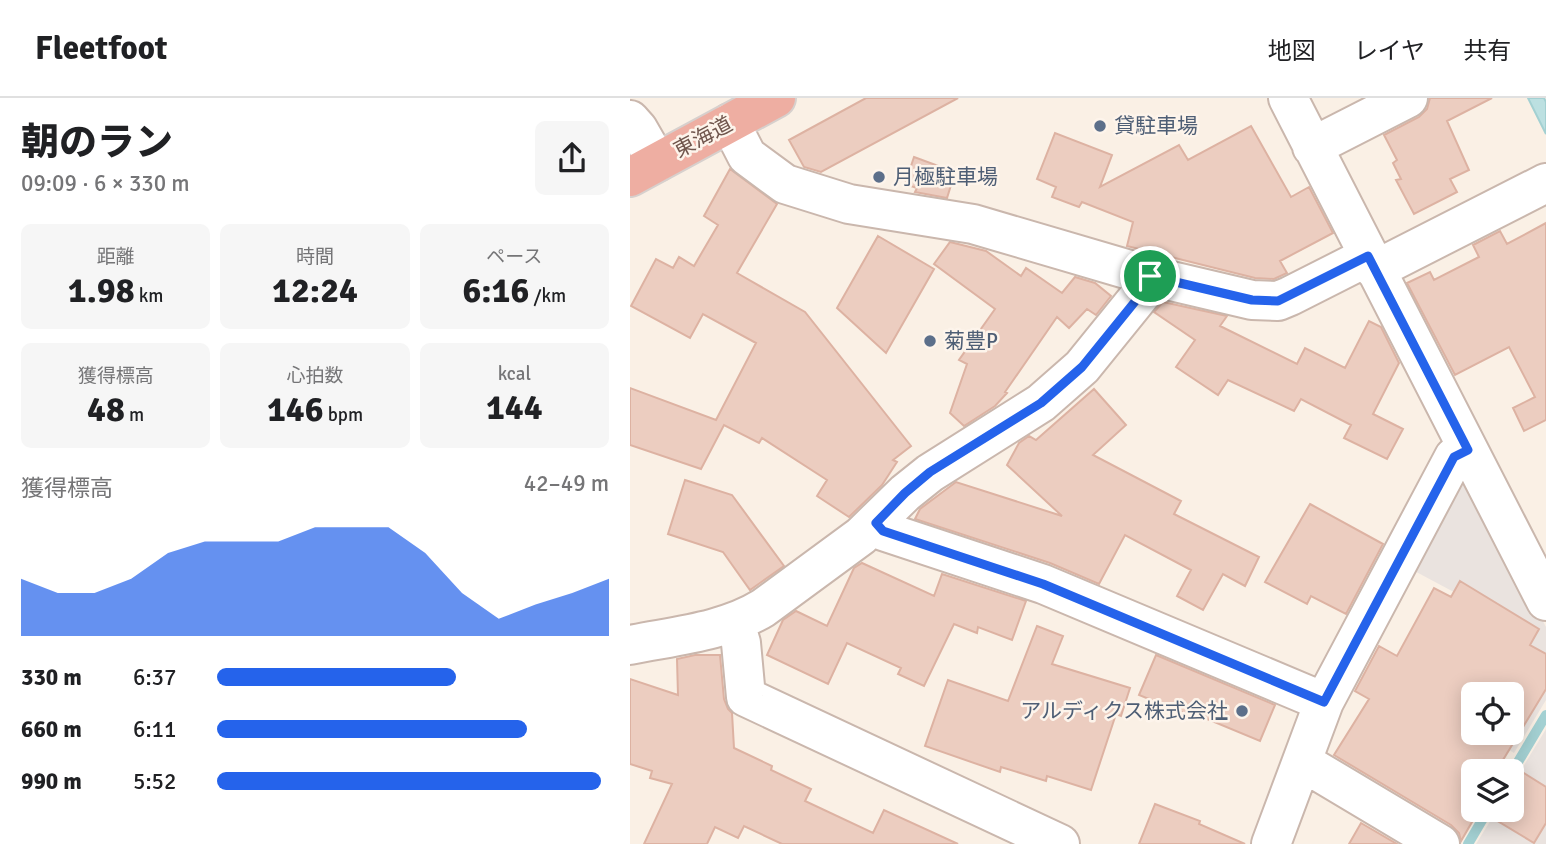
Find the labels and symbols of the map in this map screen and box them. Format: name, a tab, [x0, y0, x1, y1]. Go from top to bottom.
street label: 東海道	[669, 111, 737, 163]
place label: 貸駐車場	[1114, 113, 1198, 139]
marker: 貸駐車場	[1092, 118, 1108, 134]
place label: 月極駐車場	[893, 164, 998, 190]
marker: 月極駐車場	[871, 169, 887, 185]
pin	[1120, 246, 1180, 306]
place label: 菊豊P	[944, 328, 998, 354]
marker: 菊豊P	[922, 333, 938, 349]
place label: アルディクス株式会社	[1020, 698, 1228, 724]
marker: アルディクス株式会社	[1234, 703, 1250, 719]

